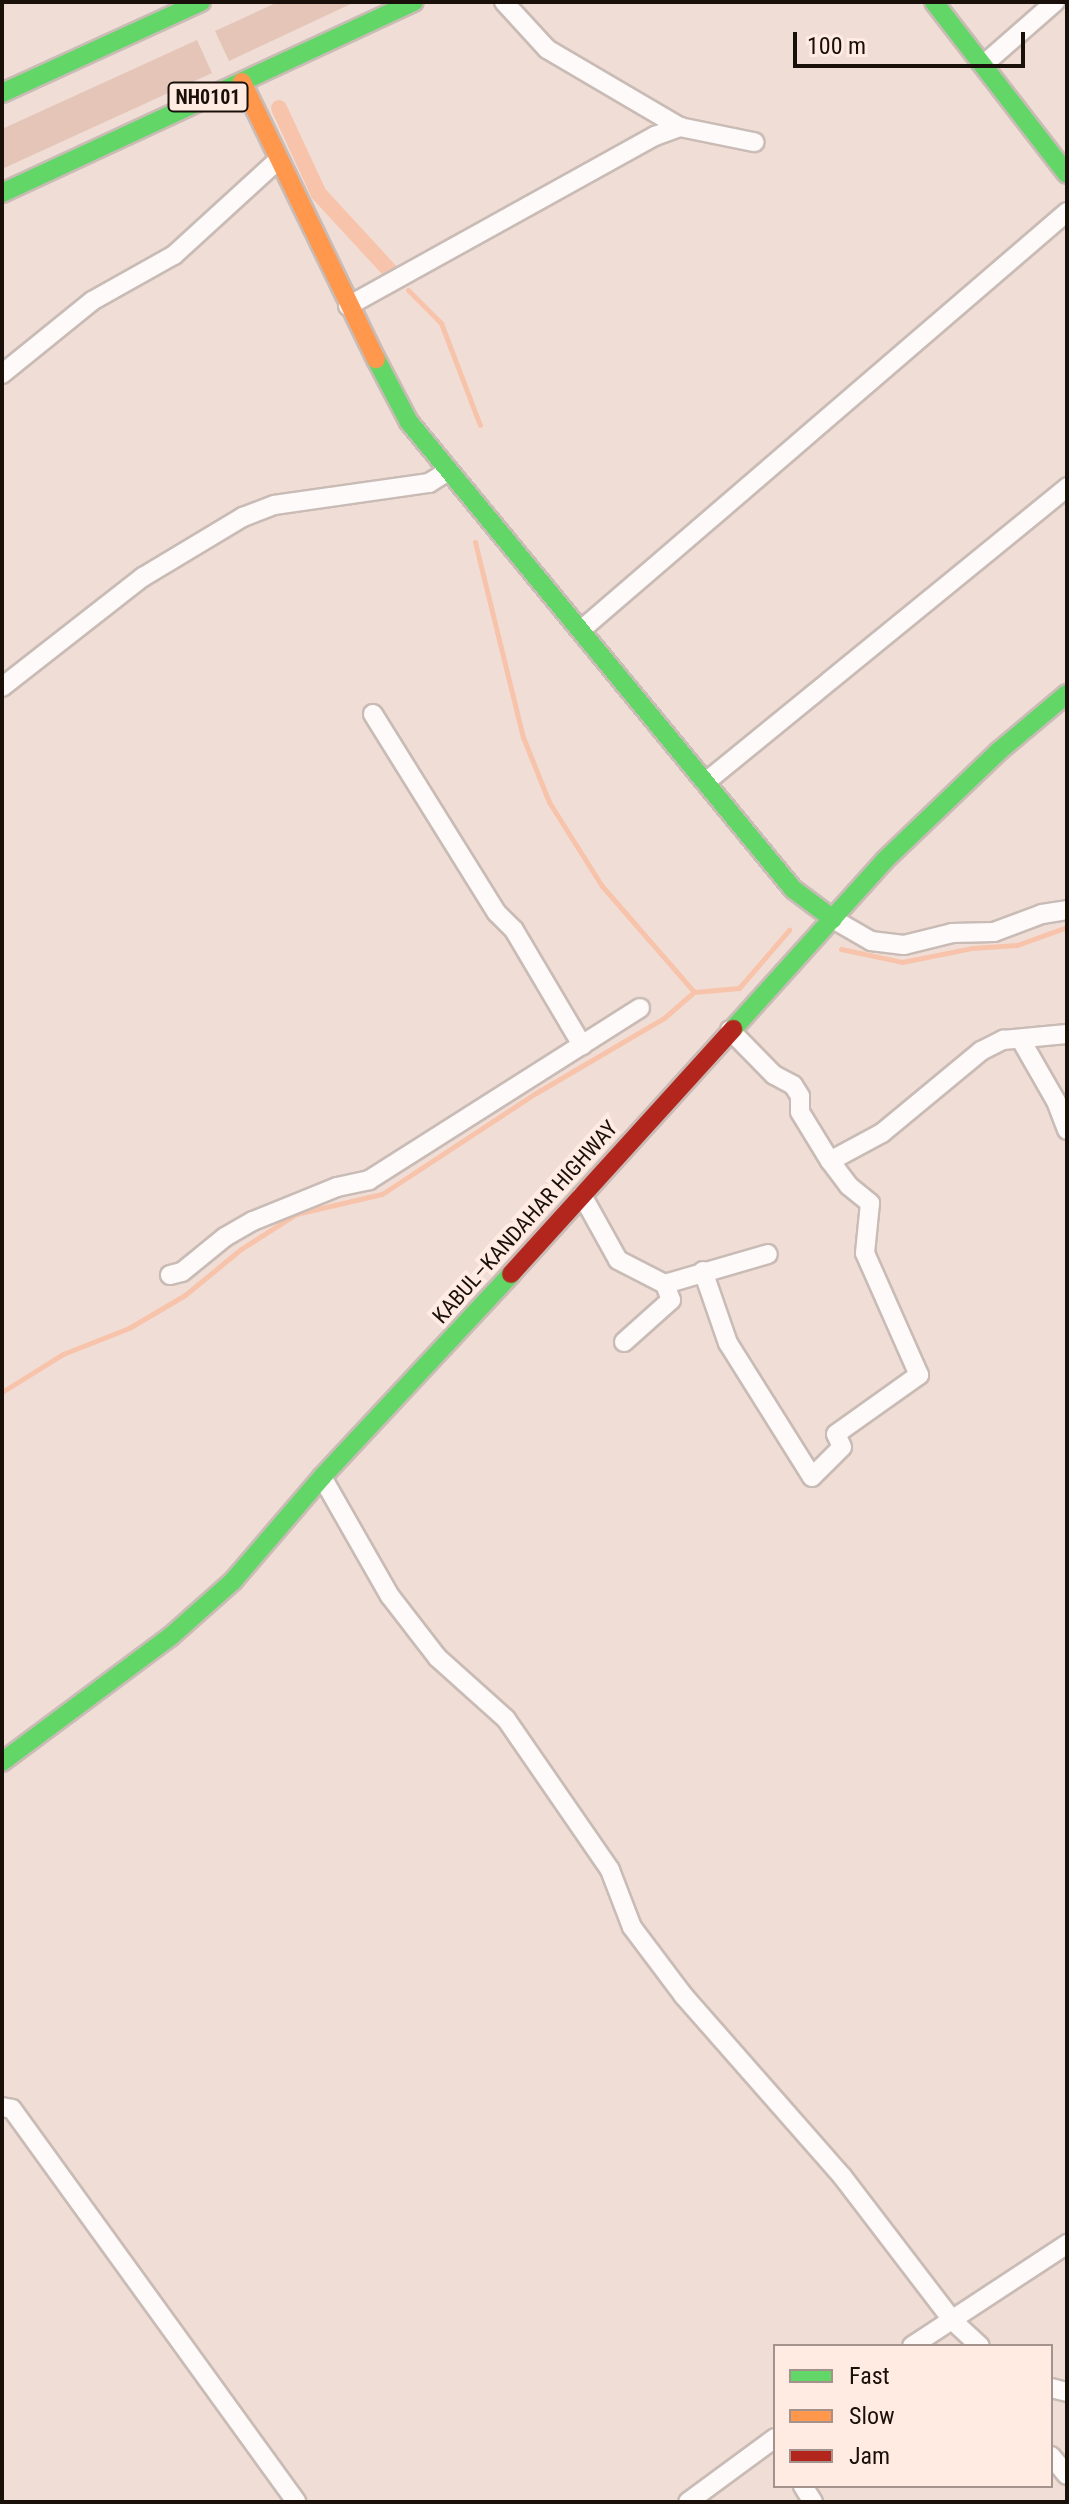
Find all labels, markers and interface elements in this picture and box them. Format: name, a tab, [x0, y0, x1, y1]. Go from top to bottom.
scale bar	[797, 16, 1029, 66]
text: 100 m	[807, 32, 866, 60]
road number: NH0101	[166, 81, 250, 113]
street label: KABUL–KANDAHAR HIGHWAY	[427, 1115, 623, 1329]
legend	[773, 2344, 1053, 2488]
text: Fast	[849, 2362, 890, 2390]
text: Slow	[849, 2402, 895, 2430]
text: Jam	[849, 2442, 890, 2470]

